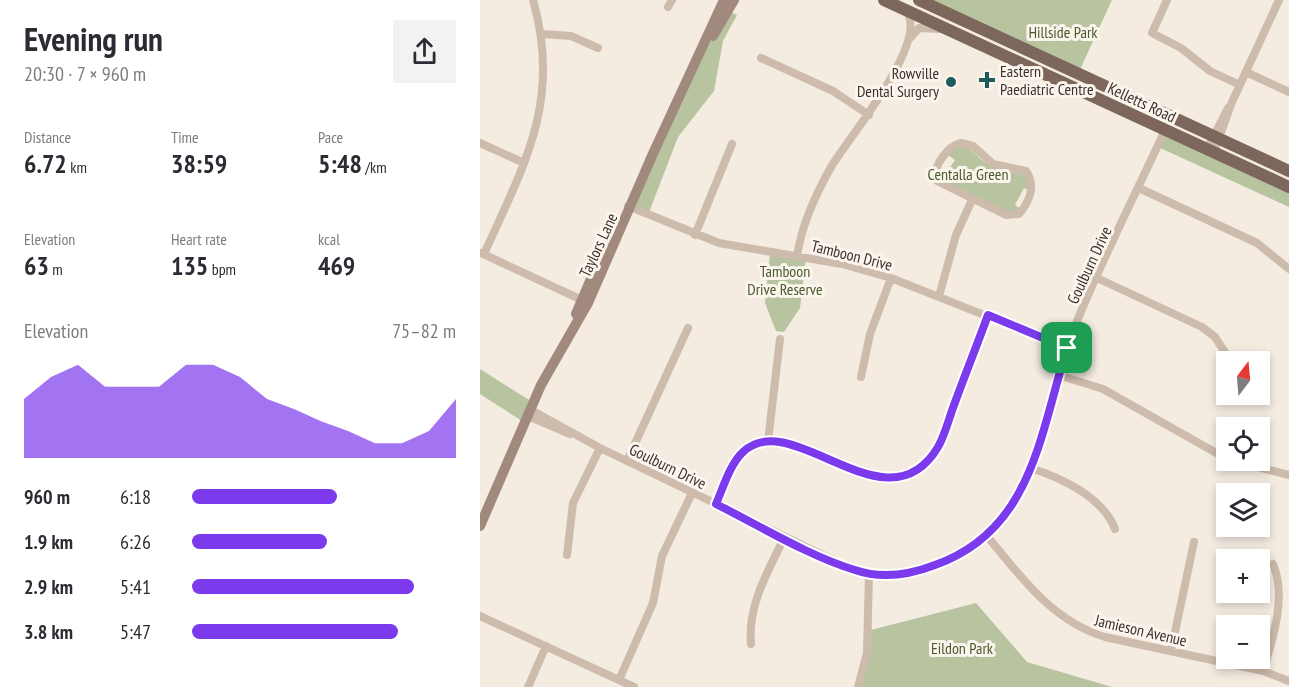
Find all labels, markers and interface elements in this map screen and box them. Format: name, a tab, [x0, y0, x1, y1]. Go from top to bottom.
text: Evening run	[24, 17, 163, 60]
button: share	[393, 20, 456, 83]
park label: Hillside Park	[1028, 22, 1098, 42]
text: 20:30 · 7 × 960 m	[24, 61, 146, 87]
place label: Eastern Paediatric Centre	[1000, 61, 1094, 99]
place label: Rowville Dental Surgery	[857, 63, 939, 101]
marker: Eastern Paediatric Centre	[978, 71, 996, 89]
marker: Rowville Dental Surgery	[944, 75, 958, 89]
street label: Kelletts Road	[1105, 78, 1179, 126]
text: Distance	[24, 127, 71, 147]
text: Time	[171, 127, 199, 147]
text: Pace	[318, 127, 343, 147]
text: 6.72	[24, 147, 67, 180]
text: 38:59	[171, 147, 227, 180]
text: 5:48	[318, 147, 362, 180]
text: km	[67, 157, 87, 177]
text: /km	[362, 157, 387, 177]
park label: Centalla Green	[928, 164, 1008, 184]
street label: Taylors Lane	[574, 210, 622, 280]
street label: Goulburn Drive	[1062, 223, 1116, 307]
text: Elevation	[24, 229, 75, 249]
text: Heart rate	[171, 229, 227, 249]
text: kcal	[318, 229, 340, 249]
street label: Tamboon Drive	[809, 235, 895, 275]
text: 63	[24, 249, 49, 282]
text: 135	[171, 249, 208, 282]
text: 469	[318, 249, 355, 282]
text: m	[49, 259, 63, 279]
text: bpm	[208, 259, 236, 279]
park label: Tamboon Drive Reserve	[747, 261, 823, 299]
text: Elevation	[24, 318, 88, 344]
text: 75–82 m	[392, 318, 456, 344]
pin	[1041, 322, 1092, 373]
icon: arrive	[1050, 331, 1083, 364]
north arrow	[1216, 351, 1270, 405]
map controls	[1216, 351, 1270, 669]
button: locate	[1216, 417, 1270, 471]
street label: Goulburn Drive	[626, 439, 710, 493]
button: layers	[1216, 483, 1270, 537]
text: 960 m	[24, 484, 70, 510]
text: 6:18	[120, 484, 151, 510]
text: 1.9 km	[24, 529, 73, 555]
text: 6:26	[120, 529, 151, 555]
button: +	[1216, 549, 1270, 603]
text: 2.9 km	[24, 574, 73, 600]
text: 5:41	[120, 574, 151, 600]
street label: Jamieson Avenue	[1092, 610, 1189, 650]
button: −	[1216, 615, 1270, 669]
text: 3.8 km	[24, 619, 73, 645]
text: 5:47	[120, 619, 151, 645]
park label: Eildon Park	[931, 638, 994, 658]

